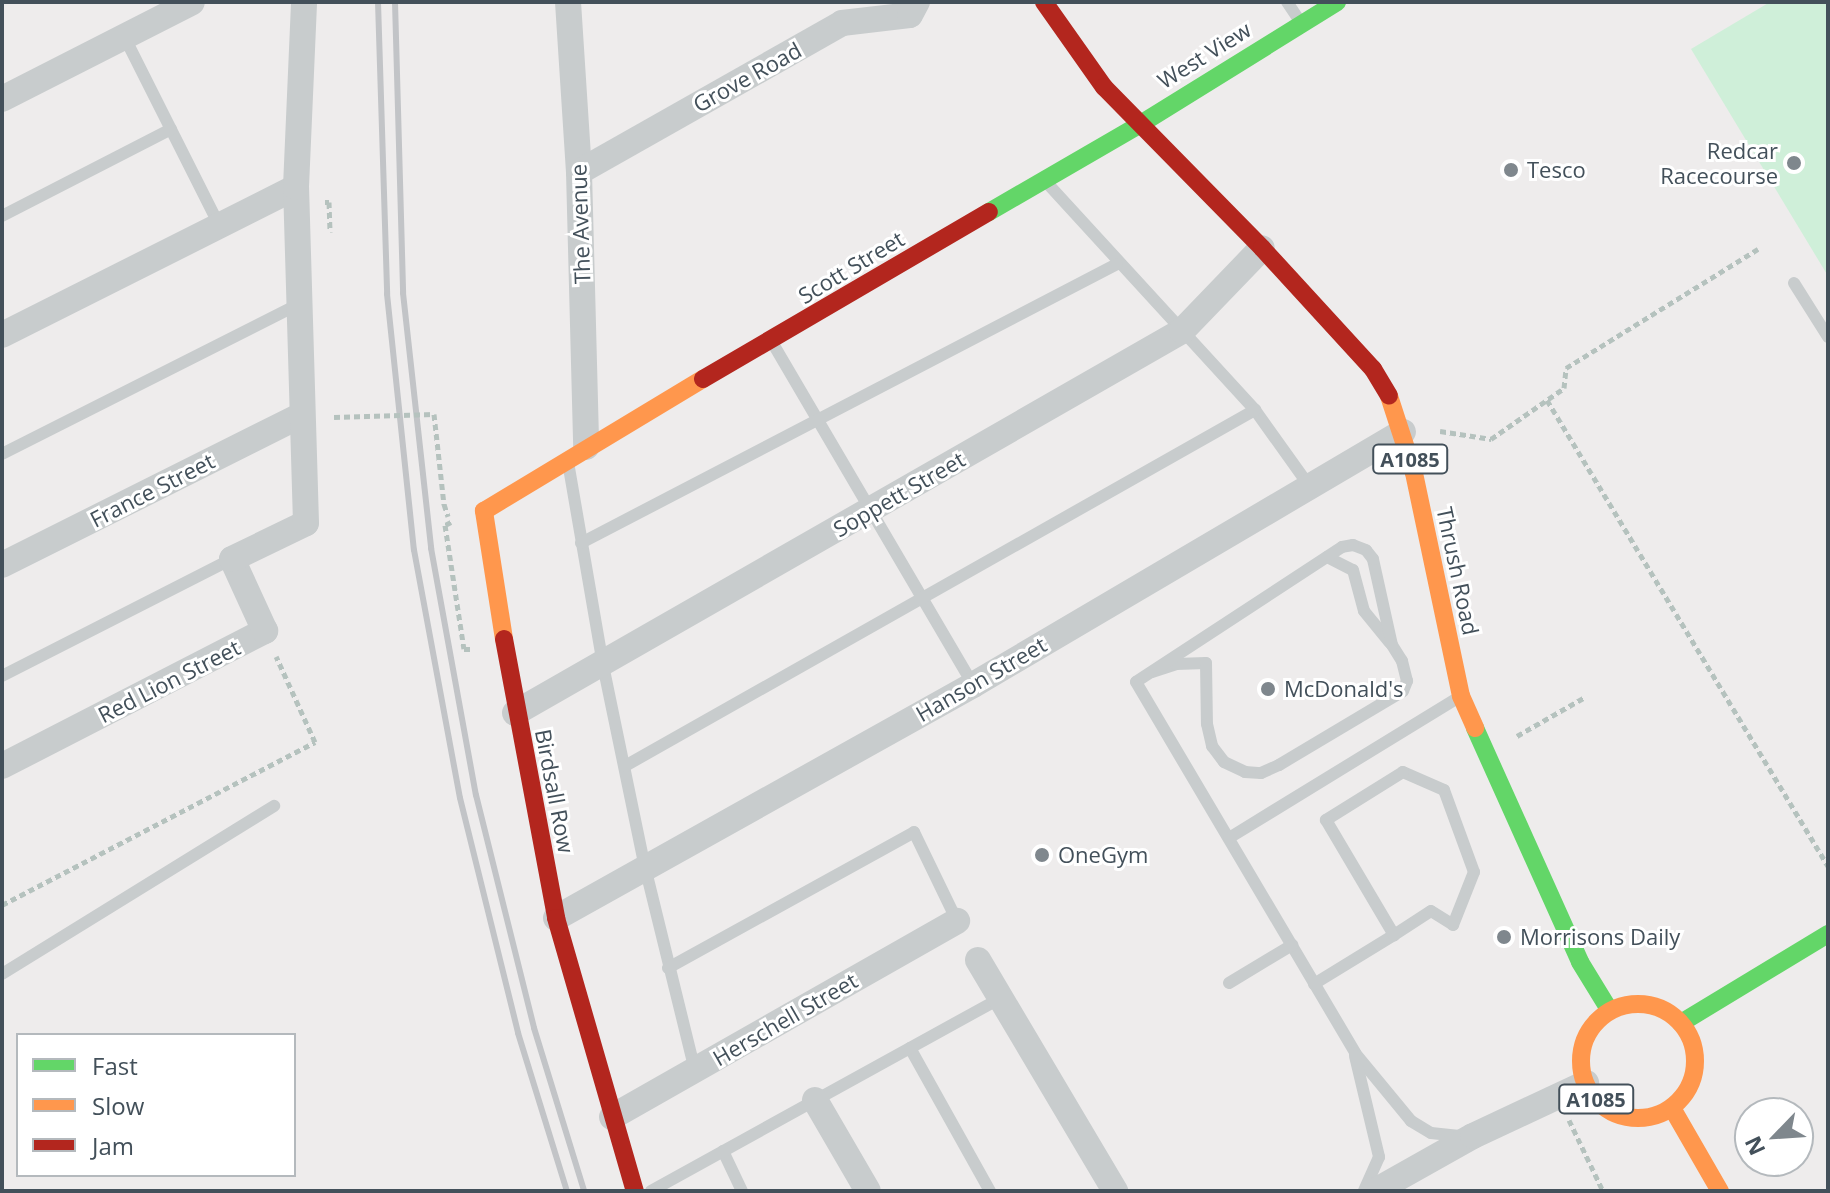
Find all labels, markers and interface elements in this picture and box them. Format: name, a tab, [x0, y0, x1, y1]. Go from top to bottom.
street label: West View	[1153, 16, 1255, 94]
street label: Grove Road	[688, 36, 806, 118]
place label: Redcar Racecourse	[1660, 137, 1778, 188]
marker: Redcar Racecourse	[1785, 154, 1803, 172]
place label: Tesco	[1527, 157, 1586, 183]
marker: Tesco	[1502, 161, 1520, 179]
street label: The Avenue	[565, 163, 595, 285]
street label: Scott Street	[793, 225, 909, 309]
road number: A1085	[1372, 443, 1448, 475]
street label: Soppett Street	[829, 446, 969, 542]
street label: France Street	[85, 447, 219, 533]
street label: Thrush Road	[1432, 505, 1484, 637]
street label: Hanson Street	[911, 631, 1051, 727]
street label: Red Lion Street	[93, 634, 245, 728]
place label: McDonald's	[1284, 676, 1404, 702]
marker: McDonald's	[1259, 680, 1277, 698]
street label: Birdsall Row	[530, 727, 580, 855]
place label: OneGym	[1058, 842, 1148, 868]
marker: OneGym	[1033, 846, 1051, 864]
place label: Morrisons Daily	[1520, 924, 1680, 950]
marker: Morrisons Daily	[1495, 928, 1513, 946]
street label: Herschell Street	[708, 967, 862, 1071]
legend	[16, 1033, 296, 1177]
text: Fast	[92, 1049, 138, 1082]
road number: A1085	[1558, 1083, 1634, 1115]
text: Slow	[92, 1089, 144, 1122]
north arrow	[1734, 1097, 1814, 1177]
text: Jam	[92, 1129, 134, 1162]
text: N	[1737, 1132, 1771, 1161]

